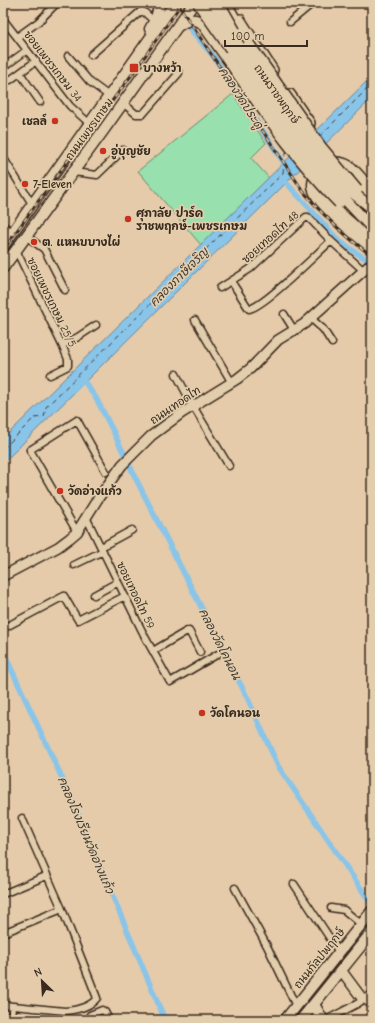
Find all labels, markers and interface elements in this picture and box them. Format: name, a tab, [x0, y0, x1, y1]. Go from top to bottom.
scale bar	[225, 22, 307, 48]
street label: ซอยเพชรเกษม 34	[21, 28, 84, 104]
text: 100 m	[231, 29, 264, 43]
place label: บางหว้า	[143, 61, 181, 75]
street label: ถนนราชพฤกษ์	[250, 61, 304, 127]
marker: บางหว้า	[128, 62, 140, 74]
water label: คลองวัดประดู่	[214, 64, 268, 134]
street label: ถนนเพชรเกษม	[63, 96, 116, 163]
place label: เชลล์	[22, 113, 47, 128]
marker: เชลล์	[50, 116, 60, 126]
place label: อู่บุญชัย	[111, 143, 151, 160]
marker: อู่บุญชัย	[98, 146, 108, 156]
place label: 7-Eleven	[33, 178, 72, 191]
marker: 7-Eleven	[20, 179, 30, 189]
place label: ศุภาลัย ปาร์ค ราชพฤกษ์-เพชรเกษม	[136, 205, 247, 234]
street label: ซอยเทอดไท 48	[238, 207, 302, 266]
marker: ศุภาลัย ปาร์ค ราชพฤกษ์-เพชรเกษม	[123, 214, 133, 224]
place label: ต. แหนบบางไผ่	[42, 234, 120, 249]
marker: ต. แหนบบางไผ่	[29, 237, 39, 247]
water label: คลองภาษีเจริญ	[146, 243, 212, 309]
street label: ซอยเพชรเกษม 25/5	[24, 255, 79, 349]
street label: ถนนเทอดไท	[146, 382, 203, 427]
place label: วัดอ่างแก้ว	[68, 483, 122, 498]
marker: วัดอ่างแก้ว	[55, 486, 65, 496]
street label: ซอยเทอดไท 59	[114, 559, 159, 631]
water label: คลองวัดโคนอน	[196, 605, 245, 682]
place label: วัดโคนอน	[210, 705, 261, 720]
marker: วัดโคนอน	[197, 708, 207, 718]
water label: คลองโรงเรียนวัดอ่างแก้ว	[55, 774, 118, 896]
street label: ถนนกัลปพฤกษ์	[290, 924, 348, 992]
north arrow	[22, 961, 62, 1001]
text: N	[32, 965, 44, 980]

